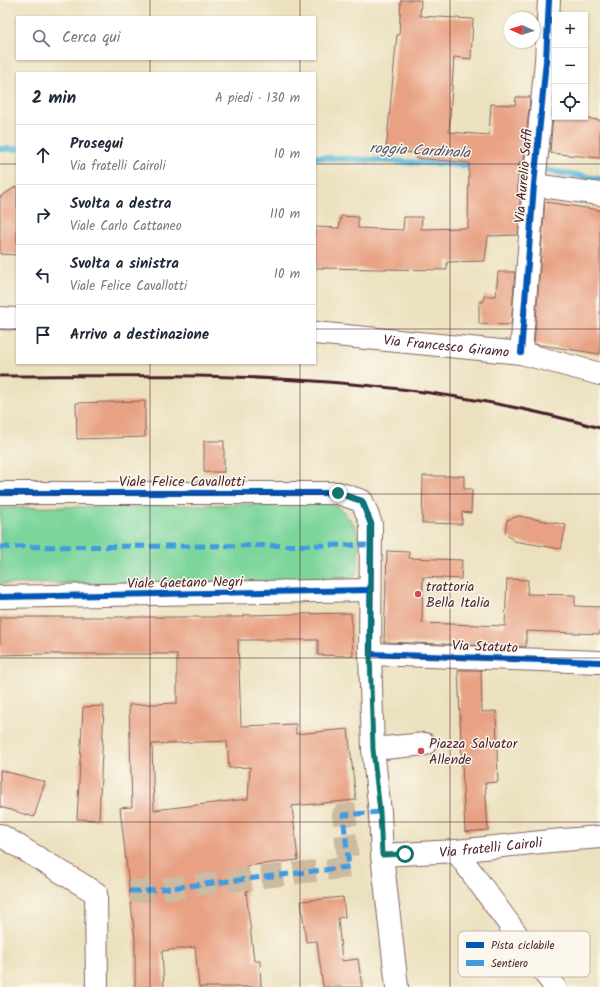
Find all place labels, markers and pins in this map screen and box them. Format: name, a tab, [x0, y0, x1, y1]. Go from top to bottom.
place label: trattoria Bella Italia	[426, 576, 490, 614]
marker: trattoria Bella Italia	[413, 589, 423, 599]
place label: Piazza Salvator Allende	[429, 733, 519, 771]
marker: Piazza Salvator Allende	[416, 746, 426, 756]

